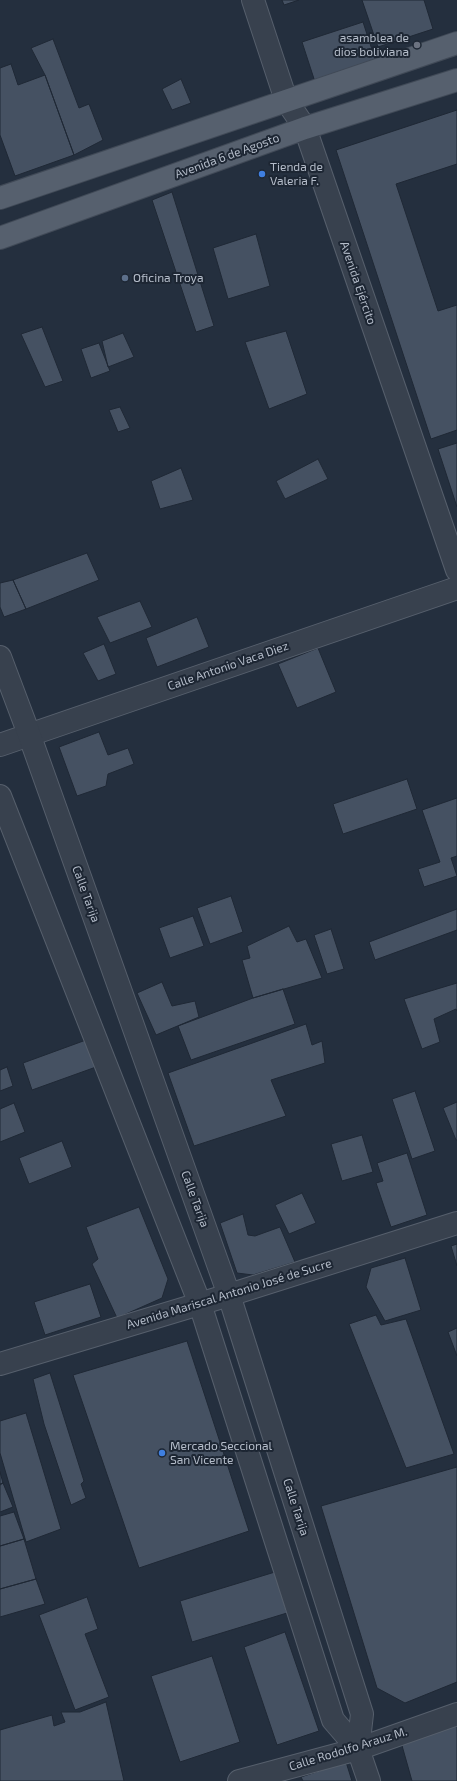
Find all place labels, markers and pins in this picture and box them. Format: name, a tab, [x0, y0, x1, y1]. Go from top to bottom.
place label: asamblea de dios boliviana	[334, 31, 409, 59]
marker: asamblea de dios boliviana	[412, 40, 422, 50]
place label: Tienda de Valeria F.	[270, 160, 323, 188]
marker: Tienda de Valeria F.	[257, 169, 267, 179]
place label: Oficina Troya	[133, 271, 203, 285]
marker: Oficina Troya	[120, 273, 130, 283]
place label: Mercado Seccional San Vicente	[170, 1439, 272, 1467]
marker: Mercado Seccional San Vicente	[157, 1448, 167, 1458]

